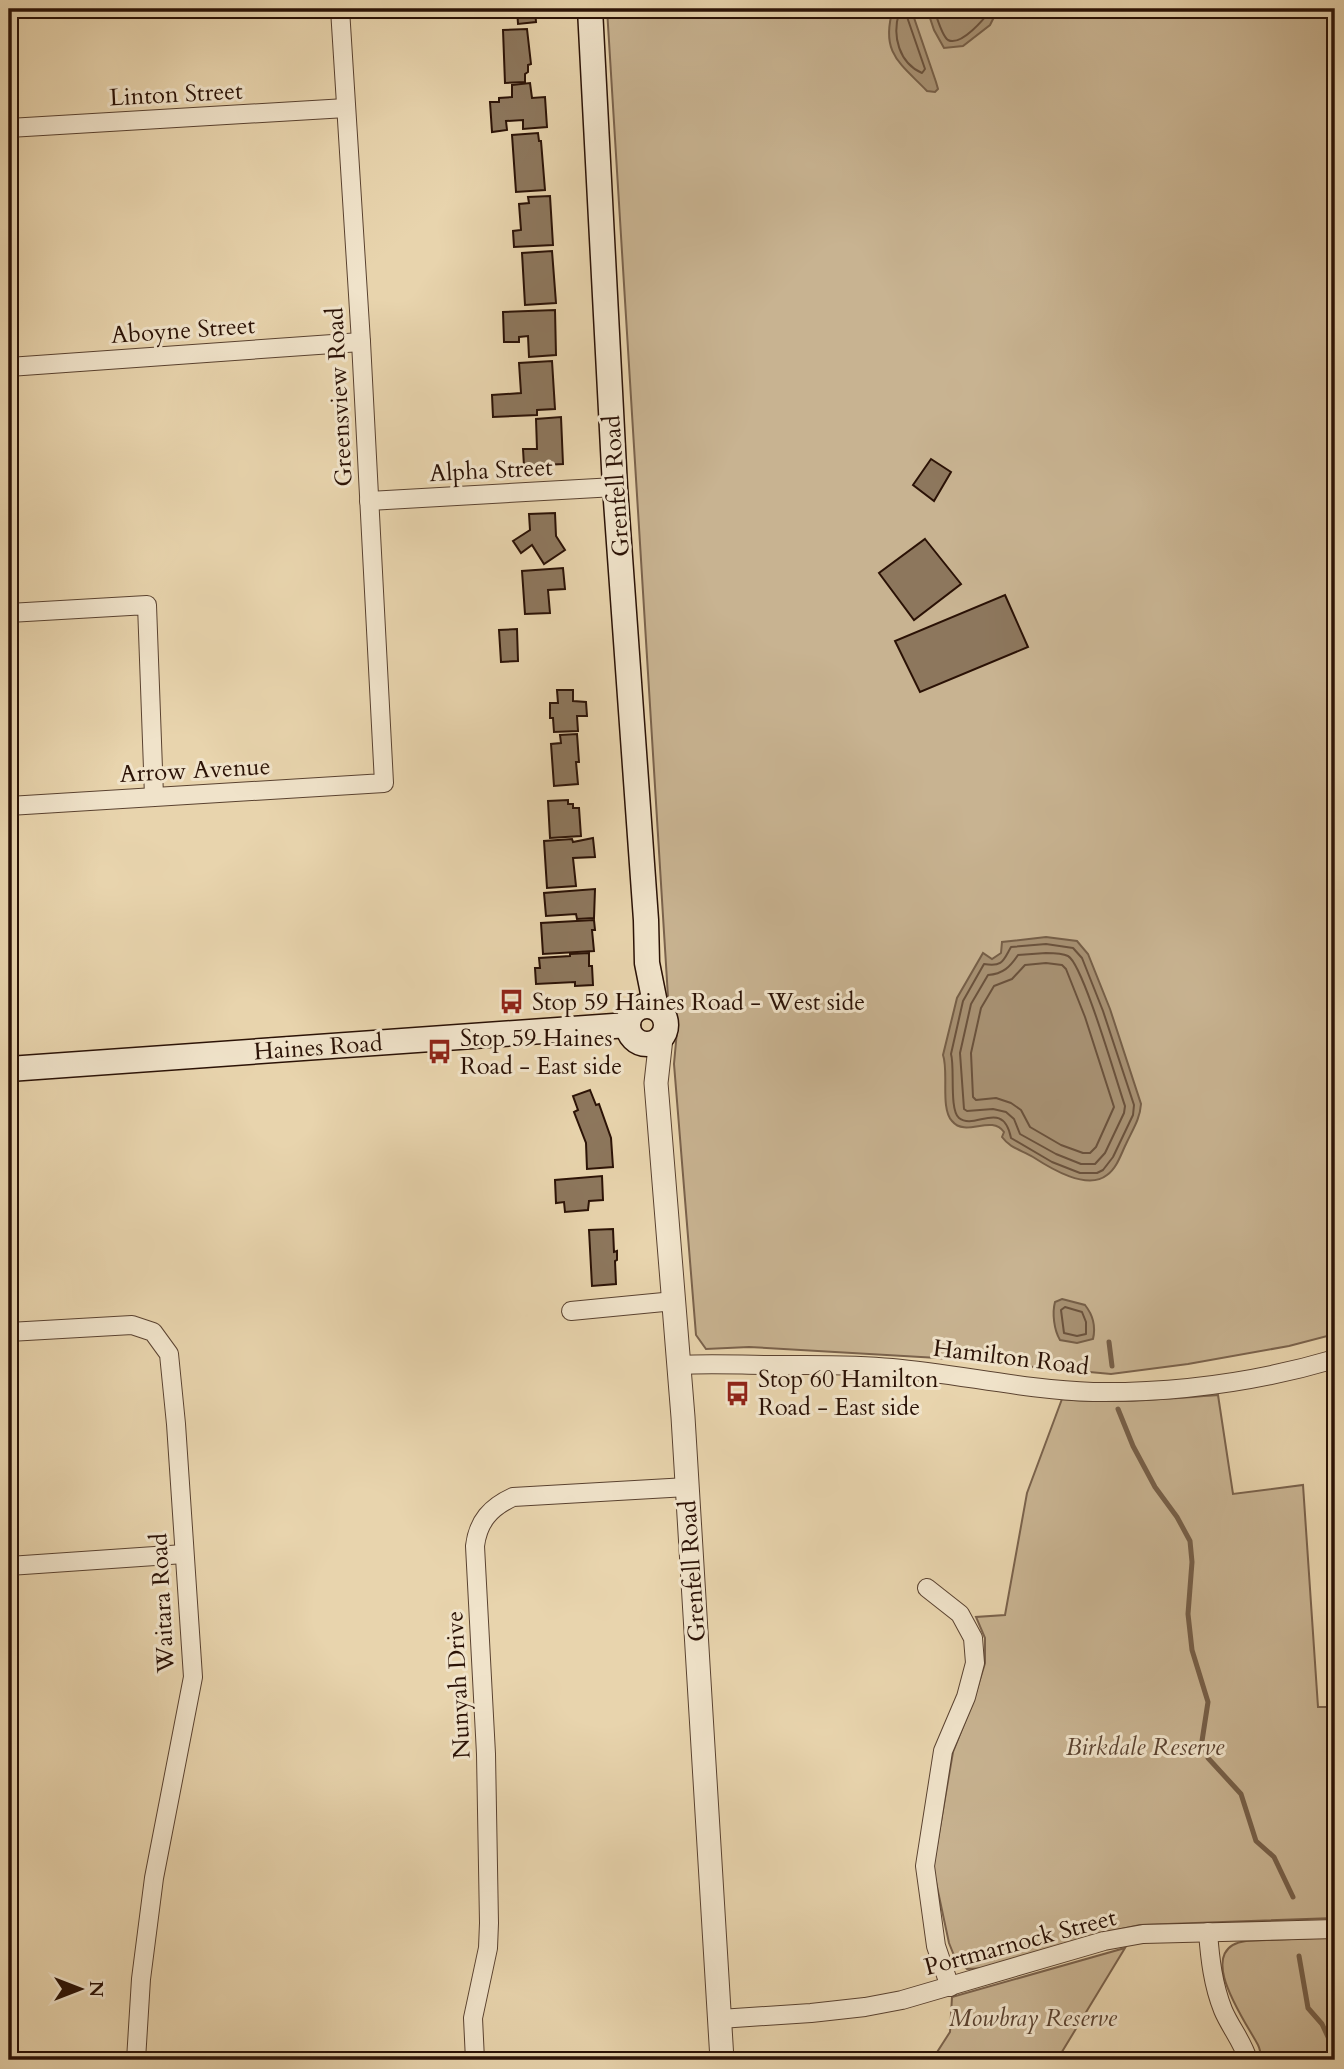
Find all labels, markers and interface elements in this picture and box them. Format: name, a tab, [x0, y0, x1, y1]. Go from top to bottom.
street label: Linton Street	[109, 75, 244, 114]
street label: Greensview Road	[318, 306, 361, 487]
street label: Aboyne Street	[110, 309, 257, 352]
street label: Grenfell Road	[595, 414, 638, 558]
street label: Alpha Street	[428, 451, 554, 490]
street label: Arrow Avenue	[119, 750, 271, 791]
place label: Stop 59 Haines Road - West side	[532, 986, 865, 1019]
bus stop icon: Stop 59 Haines Road - West side	[498, 988, 526, 1016]
place label: Stop 59 Haines Road - East side	[460, 1022, 622, 1083]
street label: Haines Road	[253, 1027, 384, 1068]
bus stop icon: Stop 59 Haines Road - East side	[426, 1038, 454, 1066]
street label: Hamilton Road	[931, 1332, 1091, 1383]
place label: Stop 60 Hamilton Road - East side	[758, 1363, 939, 1424]
bus stop icon: Stop 60 Hamilton Road - East side	[724, 1379, 752, 1407]
street label: Grenfell Road	[671, 1499, 714, 1643]
street label: Waitara Road	[142, 1532, 183, 1675]
street label: Nunyah Drive	[438, 1610, 479, 1760]
park label: Birkdale Reserve	[1066, 1731, 1225, 1764]
street label: Portmarnock Street	[920, 1901, 1120, 1984]
north arrow	[46, 1954, 116, 2024]
text: N	[83, 1981, 109, 1998]
park label: Mowbray Reserve	[949, 2002, 1118, 2035]

